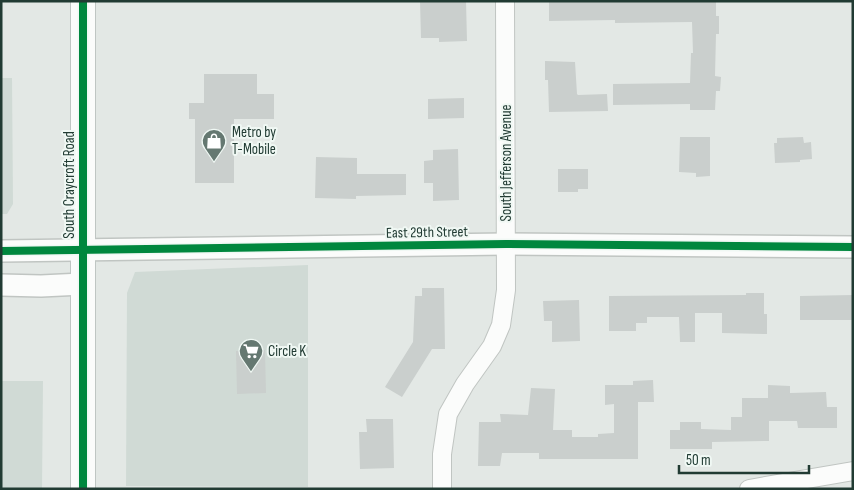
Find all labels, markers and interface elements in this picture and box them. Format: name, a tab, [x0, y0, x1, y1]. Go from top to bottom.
street label: South Jefferson Avenue	[497, 105, 516, 221]
place label: Metro by T-Mobile	[232, 123, 276, 159]
shop icon: Metro by T-Mobile	[201, 128, 227, 162]
street label: South Craycroft Road	[60, 131, 79, 239]
street label: East 29th Street	[386, 222, 469, 243]
supermarket icon: Circle K	[238, 338, 264, 372]
place label: Circle K	[268, 342, 306, 361]
scale bar	[679, 442, 809, 474]
text: 50 m	[686, 451, 711, 470]

